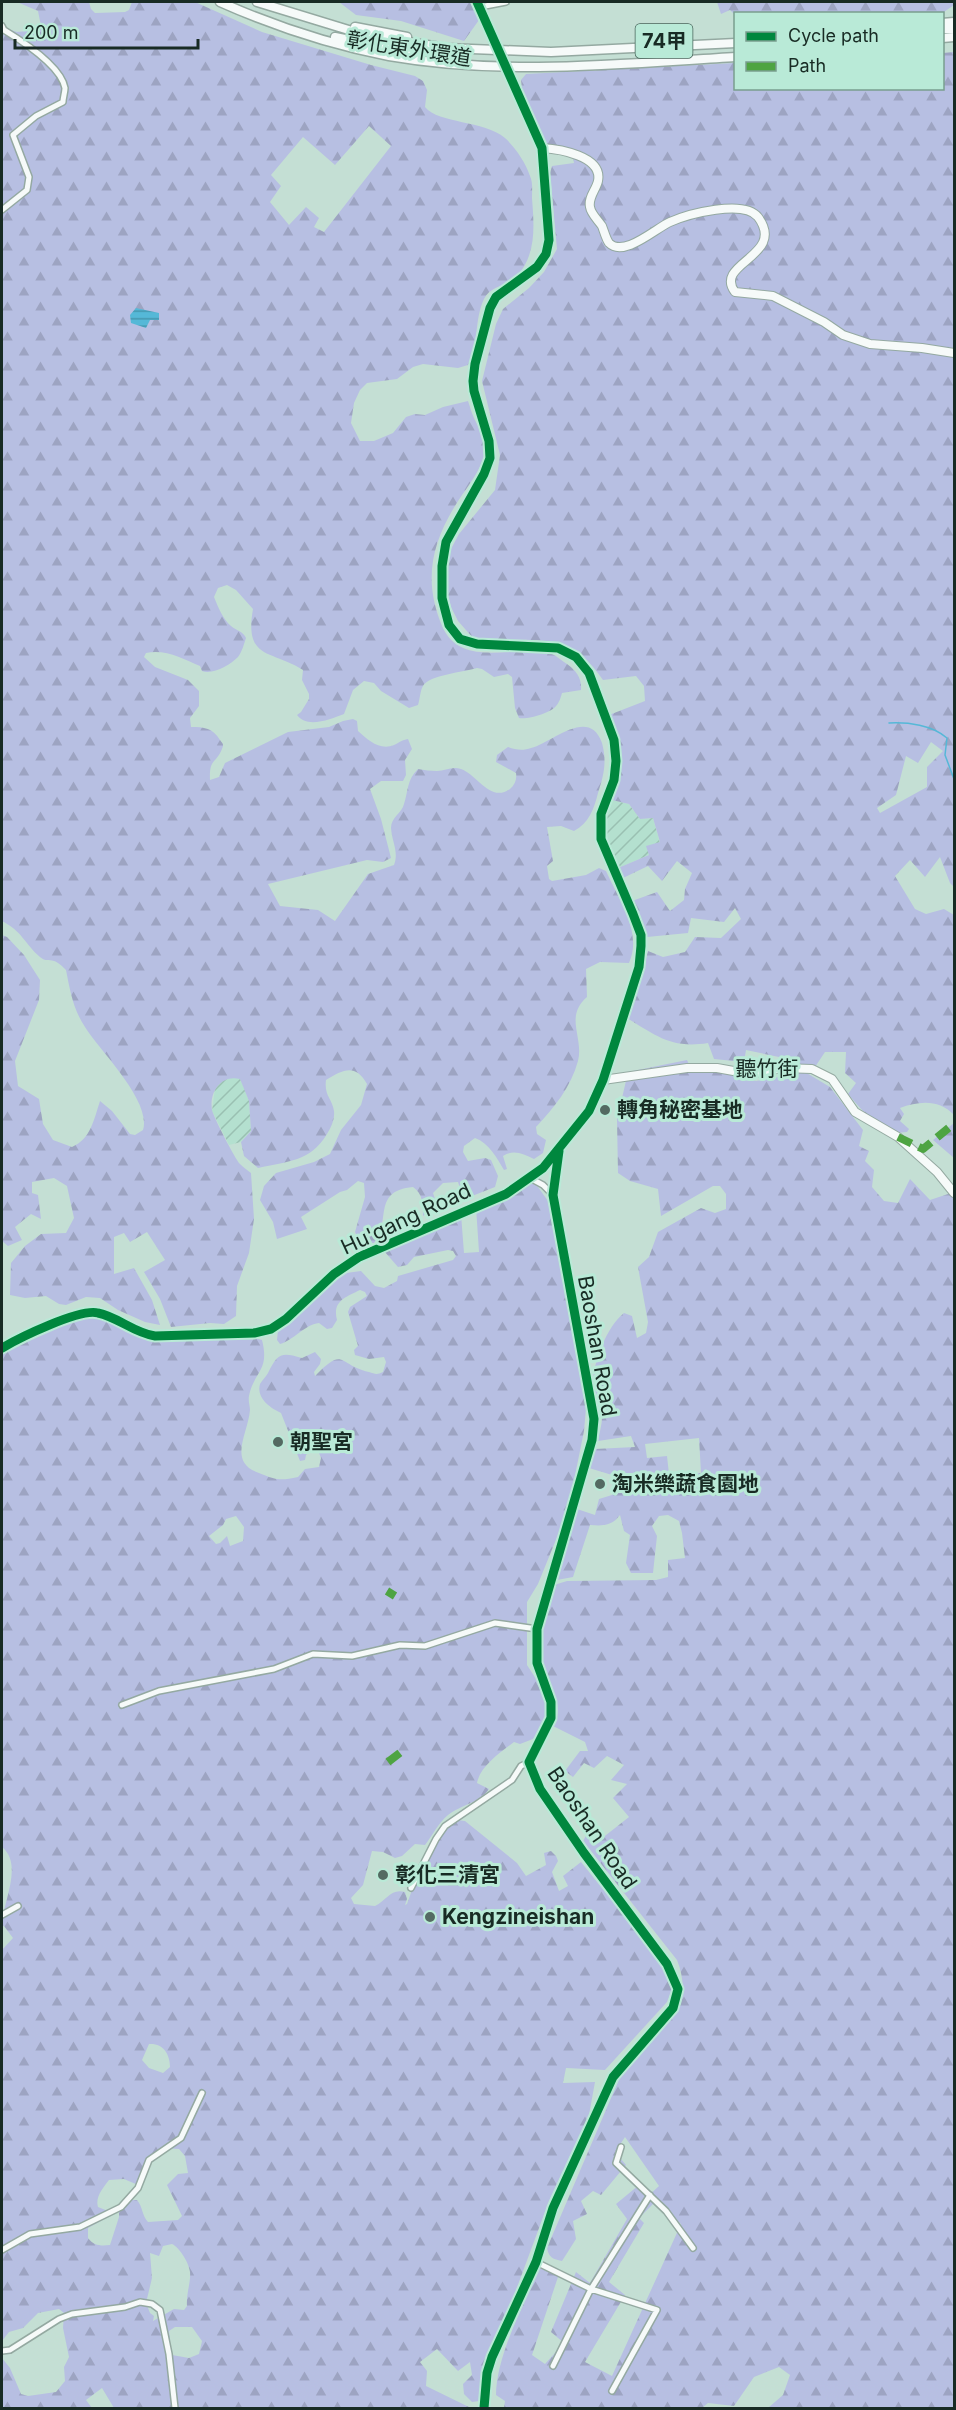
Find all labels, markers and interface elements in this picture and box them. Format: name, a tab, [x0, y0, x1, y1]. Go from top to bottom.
scale bar	[15, 12, 198, 50]
legend	[734, 12, 944, 90]
text: 200 m	[24, 22, 79, 43]
road number: 74甲	[636, 24, 692, 58]
text: Cycle path	[788, 25, 879, 46]
street label: 彰化東外環道	[345, 26, 473, 71]
text: Path	[788, 55, 826, 76]
street label: 聽竹街	[736, 1056, 799, 1081]
place label: 轉角秘密基地	[617, 1097, 743, 1122]
marker: 轉角秘密基地	[598, 1103, 612, 1117]
street label: Hu'gang Road	[337, 1178, 475, 1260]
street label: Baoshan Road	[573, 1274, 622, 1418]
place label: 朝聖宮	[290, 1429, 353, 1454]
marker: 朝聖宮	[271, 1435, 285, 1449]
place label: 淘米樂蔬食園地	[612, 1471, 759, 1496]
marker: 淘米樂蔬食園地	[593, 1477, 607, 1491]
street label: Baoshan Road	[542, 1762, 643, 1894]
place label: 彰化三清宮	[395, 1862, 500, 1887]
marker: 彰化三清宮	[376, 1868, 390, 1882]
place label: Kengzineishan	[442, 1904, 594, 1929]
marker: Kengzineishan	[423, 1910, 437, 1924]

